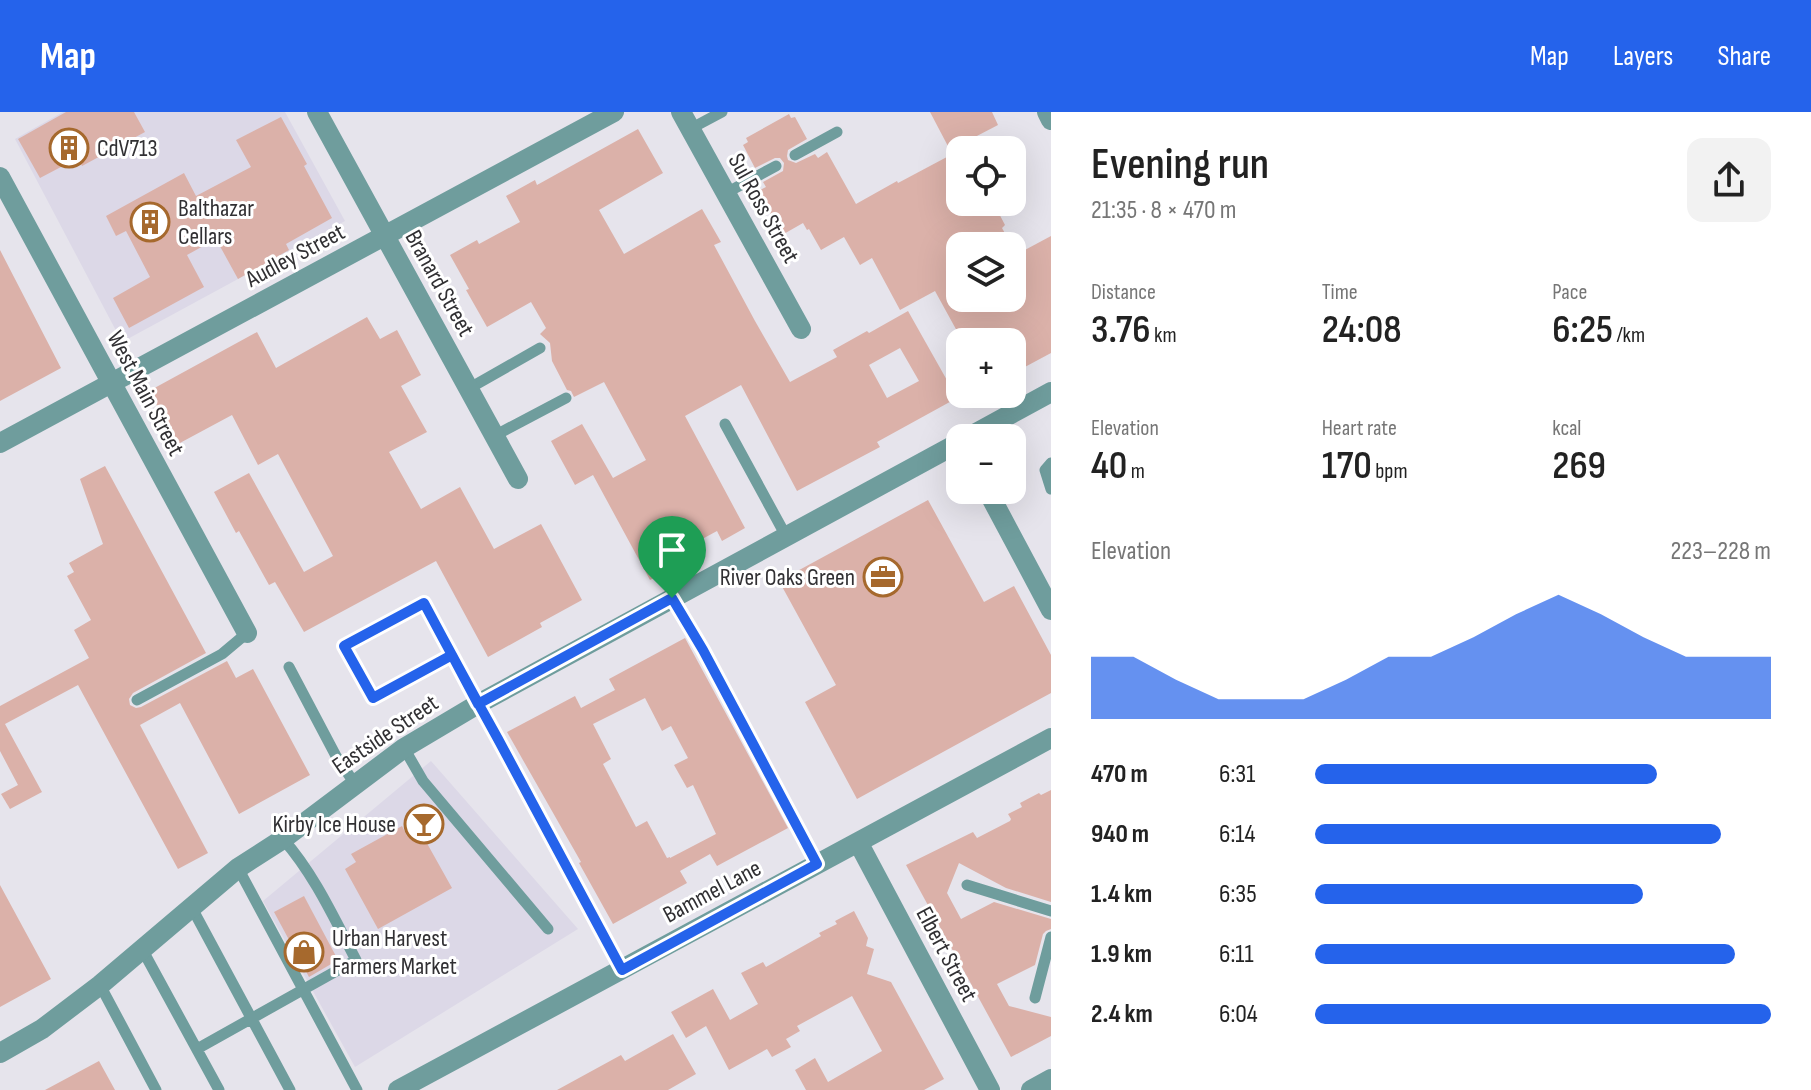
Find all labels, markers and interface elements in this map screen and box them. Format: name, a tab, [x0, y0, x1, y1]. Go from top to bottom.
text: Map	[40, 34, 96, 79]
text: Map	[1530, 40, 1569, 73]
text: Layers	[1613, 40, 1673, 73]
text: Share	[1717, 40, 1771, 73]
building icon: CdV713	[48, 127, 90, 169]
place label: CdV713	[97, 134, 158, 163]
map controls	[946, 136, 1026, 504]
button: locate	[946, 136, 1026, 216]
text: Evening run	[1091, 138, 1269, 191]
button: share	[1687, 138, 1771, 222]
street label: Sul Ross Street	[722, 148, 806, 268]
place label: Balthazar Cellars	[178, 194, 254, 251]
text: 21:35 · 8 × 470 m	[1091, 195, 1236, 226]
building icon: Balthazar Cellars	[129, 201, 171, 243]
street label: Audley Street	[240, 217, 350, 294]
street label: Branard Street	[399, 225, 481, 341]
button: layers	[946, 232, 1026, 312]
text: Distance	[1091, 279, 1156, 306]
text: Time	[1322, 279, 1358, 306]
text: Pace	[1552, 279, 1587, 306]
text: 3.76	[1091, 306, 1151, 354]
text: 24:08	[1322, 306, 1402, 354]
text: 6:25	[1552, 306, 1613, 354]
text: km	[1151, 322, 1177, 349]
text: /km	[1613, 322, 1645, 349]
street label: West Main Street	[101, 326, 191, 461]
button: +	[946, 328, 1026, 408]
text: Elevation	[1091, 415, 1159, 442]
text: Heart rate	[1322, 415, 1397, 442]
text: kcal	[1552, 415, 1581, 442]
button: −	[946, 424, 1026, 504]
text: 40	[1091, 442, 1127, 490]
text: 170	[1322, 442, 1372, 490]
text: 269	[1552, 442, 1606, 490]
text: m	[1127, 458, 1145, 485]
text: bpm	[1372, 458, 1408, 485]
pin	[638, 516, 706, 598]
icon: arrive	[650, 528, 694, 572]
text: Elevation	[1091, 536, 1171, 567]
text: 223–228 m	[1670, 536, 1771, 567]
office icon: River Oaks Green	[862, 556, 904, 598]
place label: River Oaks Green	[720, 563, 855, 592]
street label: Eastside Street	[327, 688, 444, 780]
text: 470 m	[1091, 759, 1148, 790]
text: 6:31	[1219, 759, 1255, 790]
bar icon: Kirby Ice House	[403, 803, 445, 845]
place label: Kirby Ice House	[273, 810, 396, 839]
text: 940 m	[1091, 819, 1149, 850]
text: 6:14	[1219, 819, 1255, 850]
street label: Bammel Lane	[658, 854, 766, 929]
text: 1.4 km	[1091, 879, 1152, 910]
text: 6:35	[1219, 879, 1257, 910]
street label: Elbert Street	[910, 902, 984, 1006]
place label: Urban Harvest Farmers Market	[332, 924, 457, 981]
shop icon: Urban Harvest Farmers Market	[283, 931, 325, 973]
text: 1.9 km	[1091, 939, 1152, 970]
text: 6:11	[1219, 939, 1254, 970]
text: 2.4 km	[1091, 999, 1153, 1030]
text: 6:04	[1219, 999, 1258, 1030]

